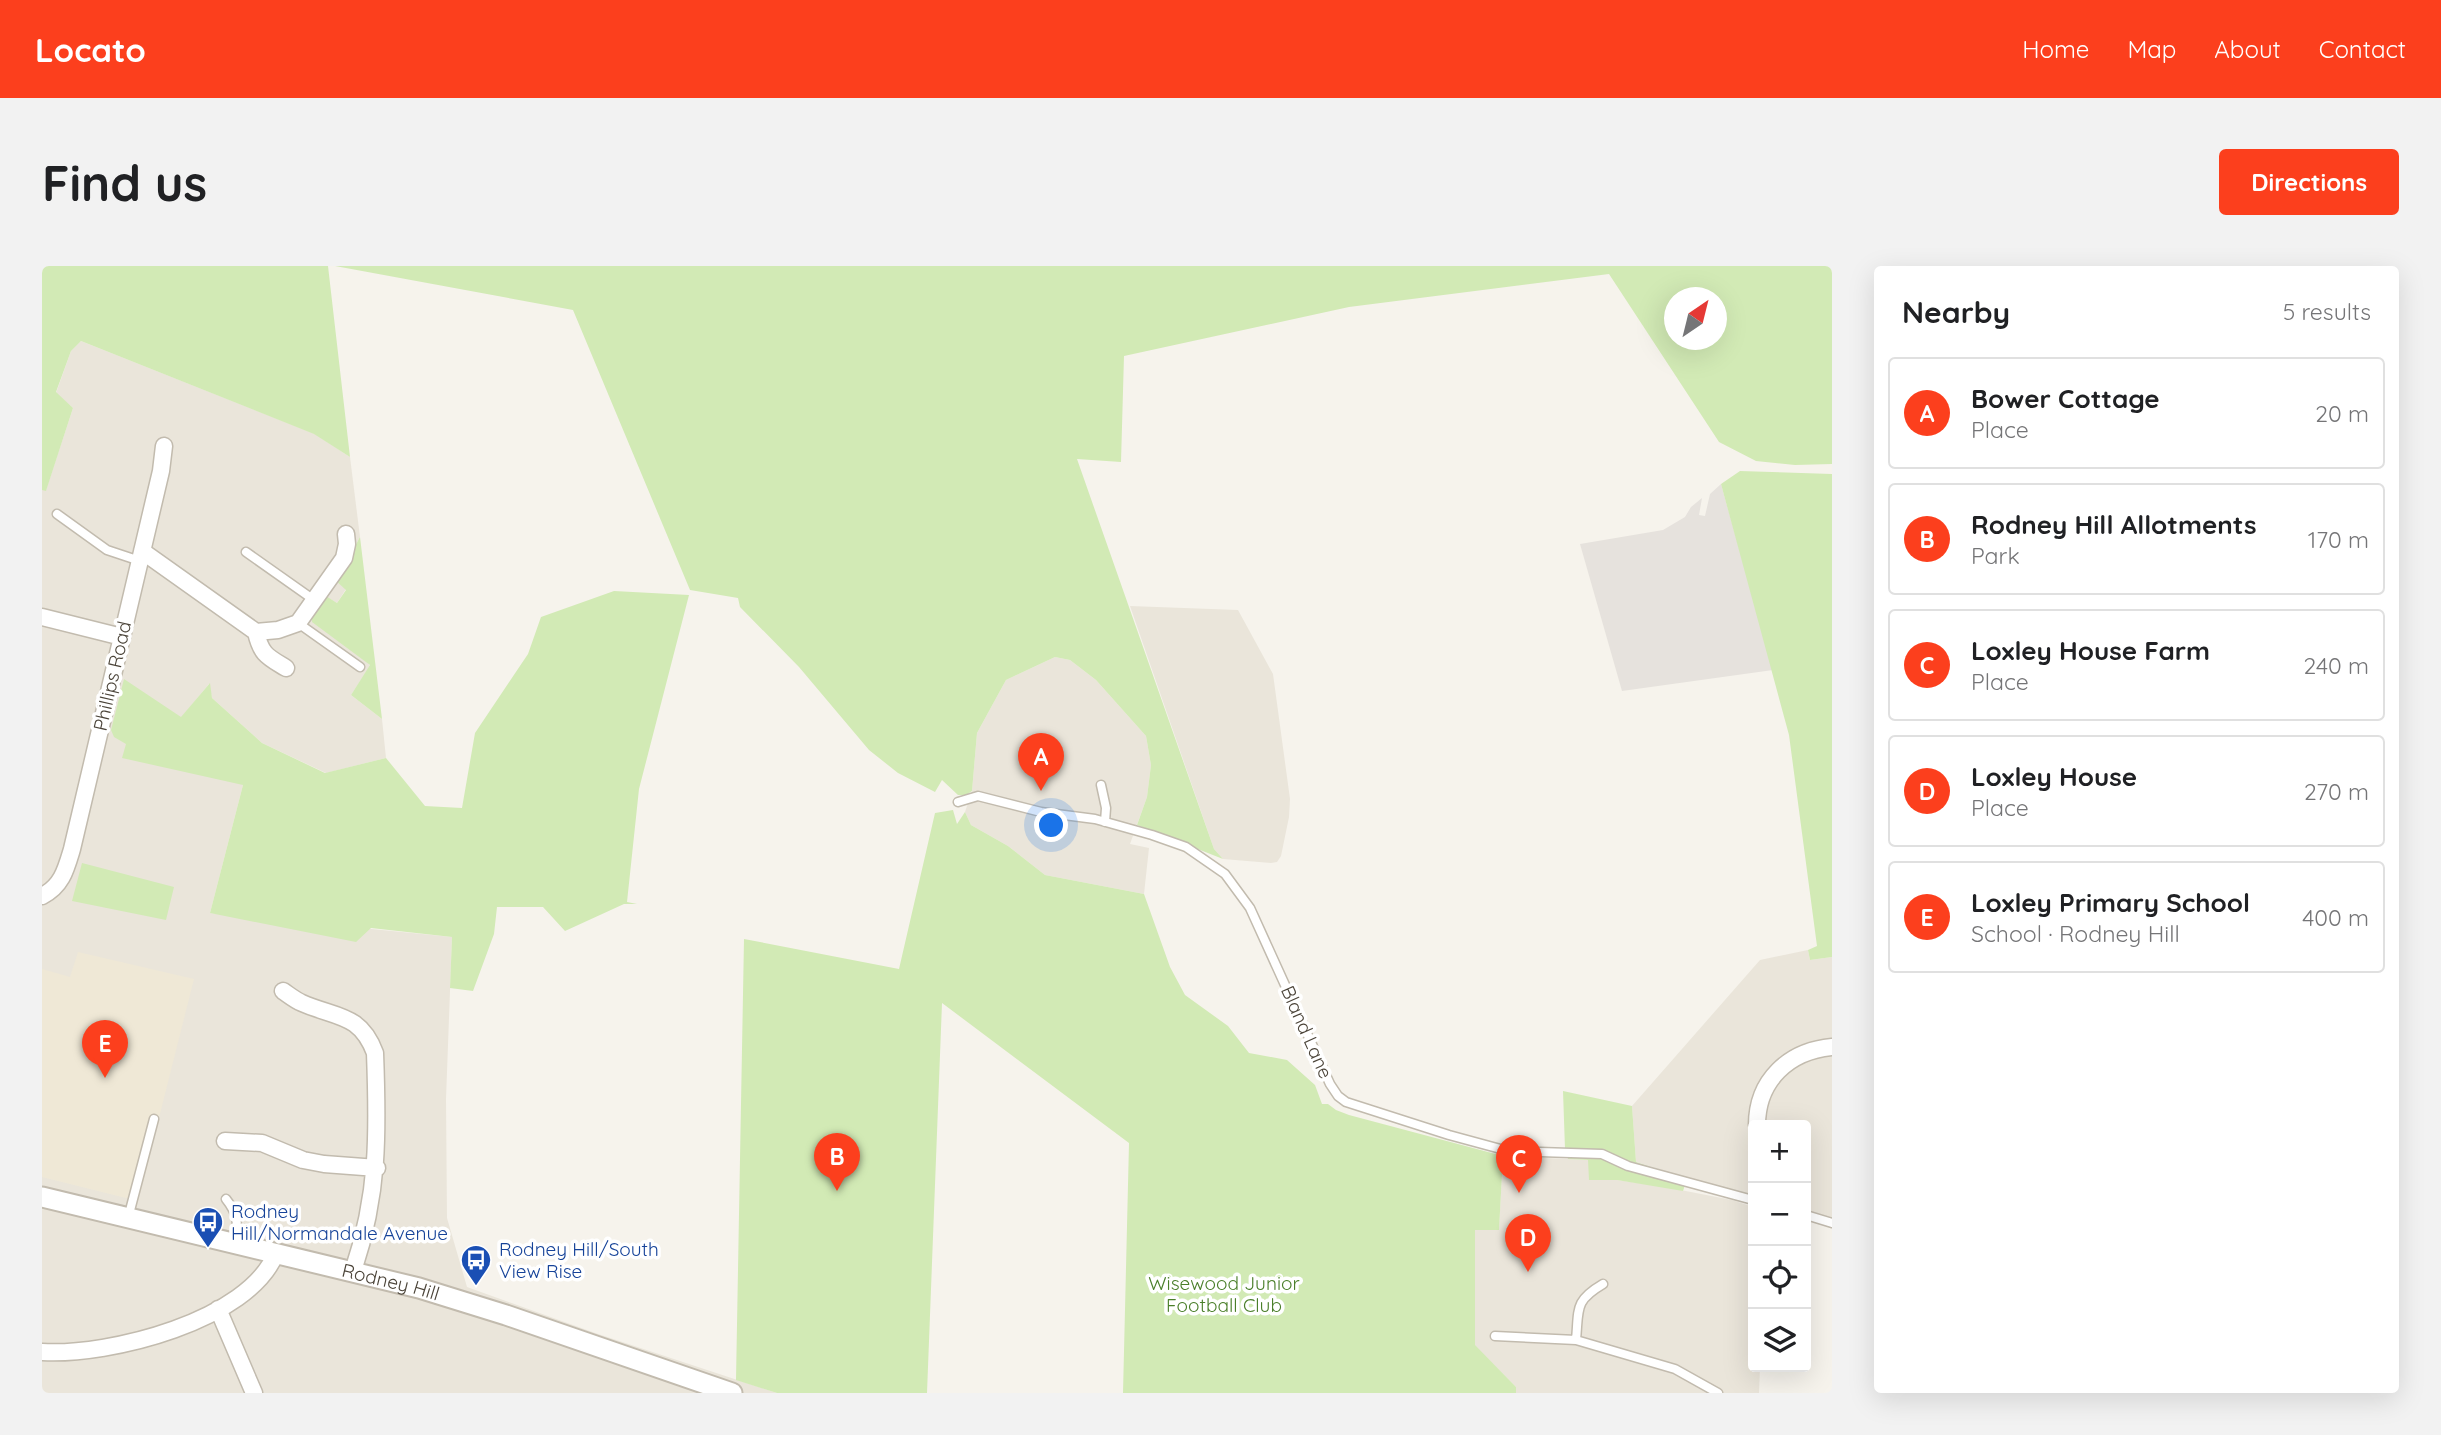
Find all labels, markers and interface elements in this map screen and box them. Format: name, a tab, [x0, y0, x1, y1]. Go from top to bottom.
text: Locato	[35, 29, 146, 70]
text: Home	[2022, 34, 2089, 64]
text: Map	[2127, 34, 2176, 64]
text: About	[2214, 34, 2281, 64]
text: Contact	[2319, 34, 2406, 64]
button: Directions	[2219, 149, 2399, 215]
text: Find us	[42, 152, 207, 213]
north arrow	[1664, 287, 1727, 350]
text: Nearby	[1902, 293, 2010, 331]
text: 5 results	[2283, 297, 2371, 326]
text: Bower Cottage	[1971, 382, 2160, 415]
text: A	[1920, 399, 1934, 428]
text: 20 m	[2315, 399, 2369, 428]
text: Place	[1971, 415, 2029, 444]
text: Rodney Hill Allotments	[1971, 508, 2256, 541]
text: B	[1919, 525, 1935, 554]
text: 170 m	[2308, 525, 2369, 554]
text: Park	[1971, 541, 2020, 570]
street label: Phillips Road	[88, 619, 136, 733]
text: Loxley House Farm	[1971, 634, 2210, 667]
text: C	[1920, 651, 1934, 680]
text: 240 m	[2304, 651, 2369, 680]
text: Place	[1971, 667, 2029, 696]
pin: A	[1018, 733, 1064, 791]
text: Loxley House	[1971, 760, 2137, 793]
text: D	[1919, 777, 1935, 806]
text: 270 m	[2304, 777, 2369, 806]
text: Place	[1971, 793, 2029, 822]
your location	[1034, 808, 1068, 842]
text: Loxley Primary School	[1971, 886, 2250, 919]
text: E	[1920, 903, 1934, 932]
text: 400 m	[2302, 903, 2369, 932]
text: School · Rodney Hill	[1971, 919, 2180, 948]
street label: Bland Lane	[1276, 982, 1338, 1082]
pin: E	[82, 1020, 128, 1078]
map controls	[1748, 1120, 1811, 1372]
button: +	[1748, 1120, 1811, 1183]
pin: B	[814, 1133, 860, 1191]
pin: C	[1496, 1135, 1542, 1193]
button: −	[1748, 1183, 1811, 1246]
place label: Rodney Hill/Normandale Avenue	[231, 1199, 448, 1245]
bus stop icon: Rodney Hill/Normandale Avenue	[191, 1205, 225, 1249]
pin: D	[1505, 1214, 1551, 1272]
place label: Rodney Hill/South View Rise	[499, 1237, 659, 1283]
bus stop icon: Rodney Hill/South View Rise	[459, 1243, 493, 1287]
button: locate	[1748, 1246, 1811, 1309]
street label: Rodney Hill	[340, 1258, 443, 1306]
park label: Wisewood Junior Football Club	[1148, 1271, 1300, 1317]
button: layers	[1748, 1309, 1811, 1372]

